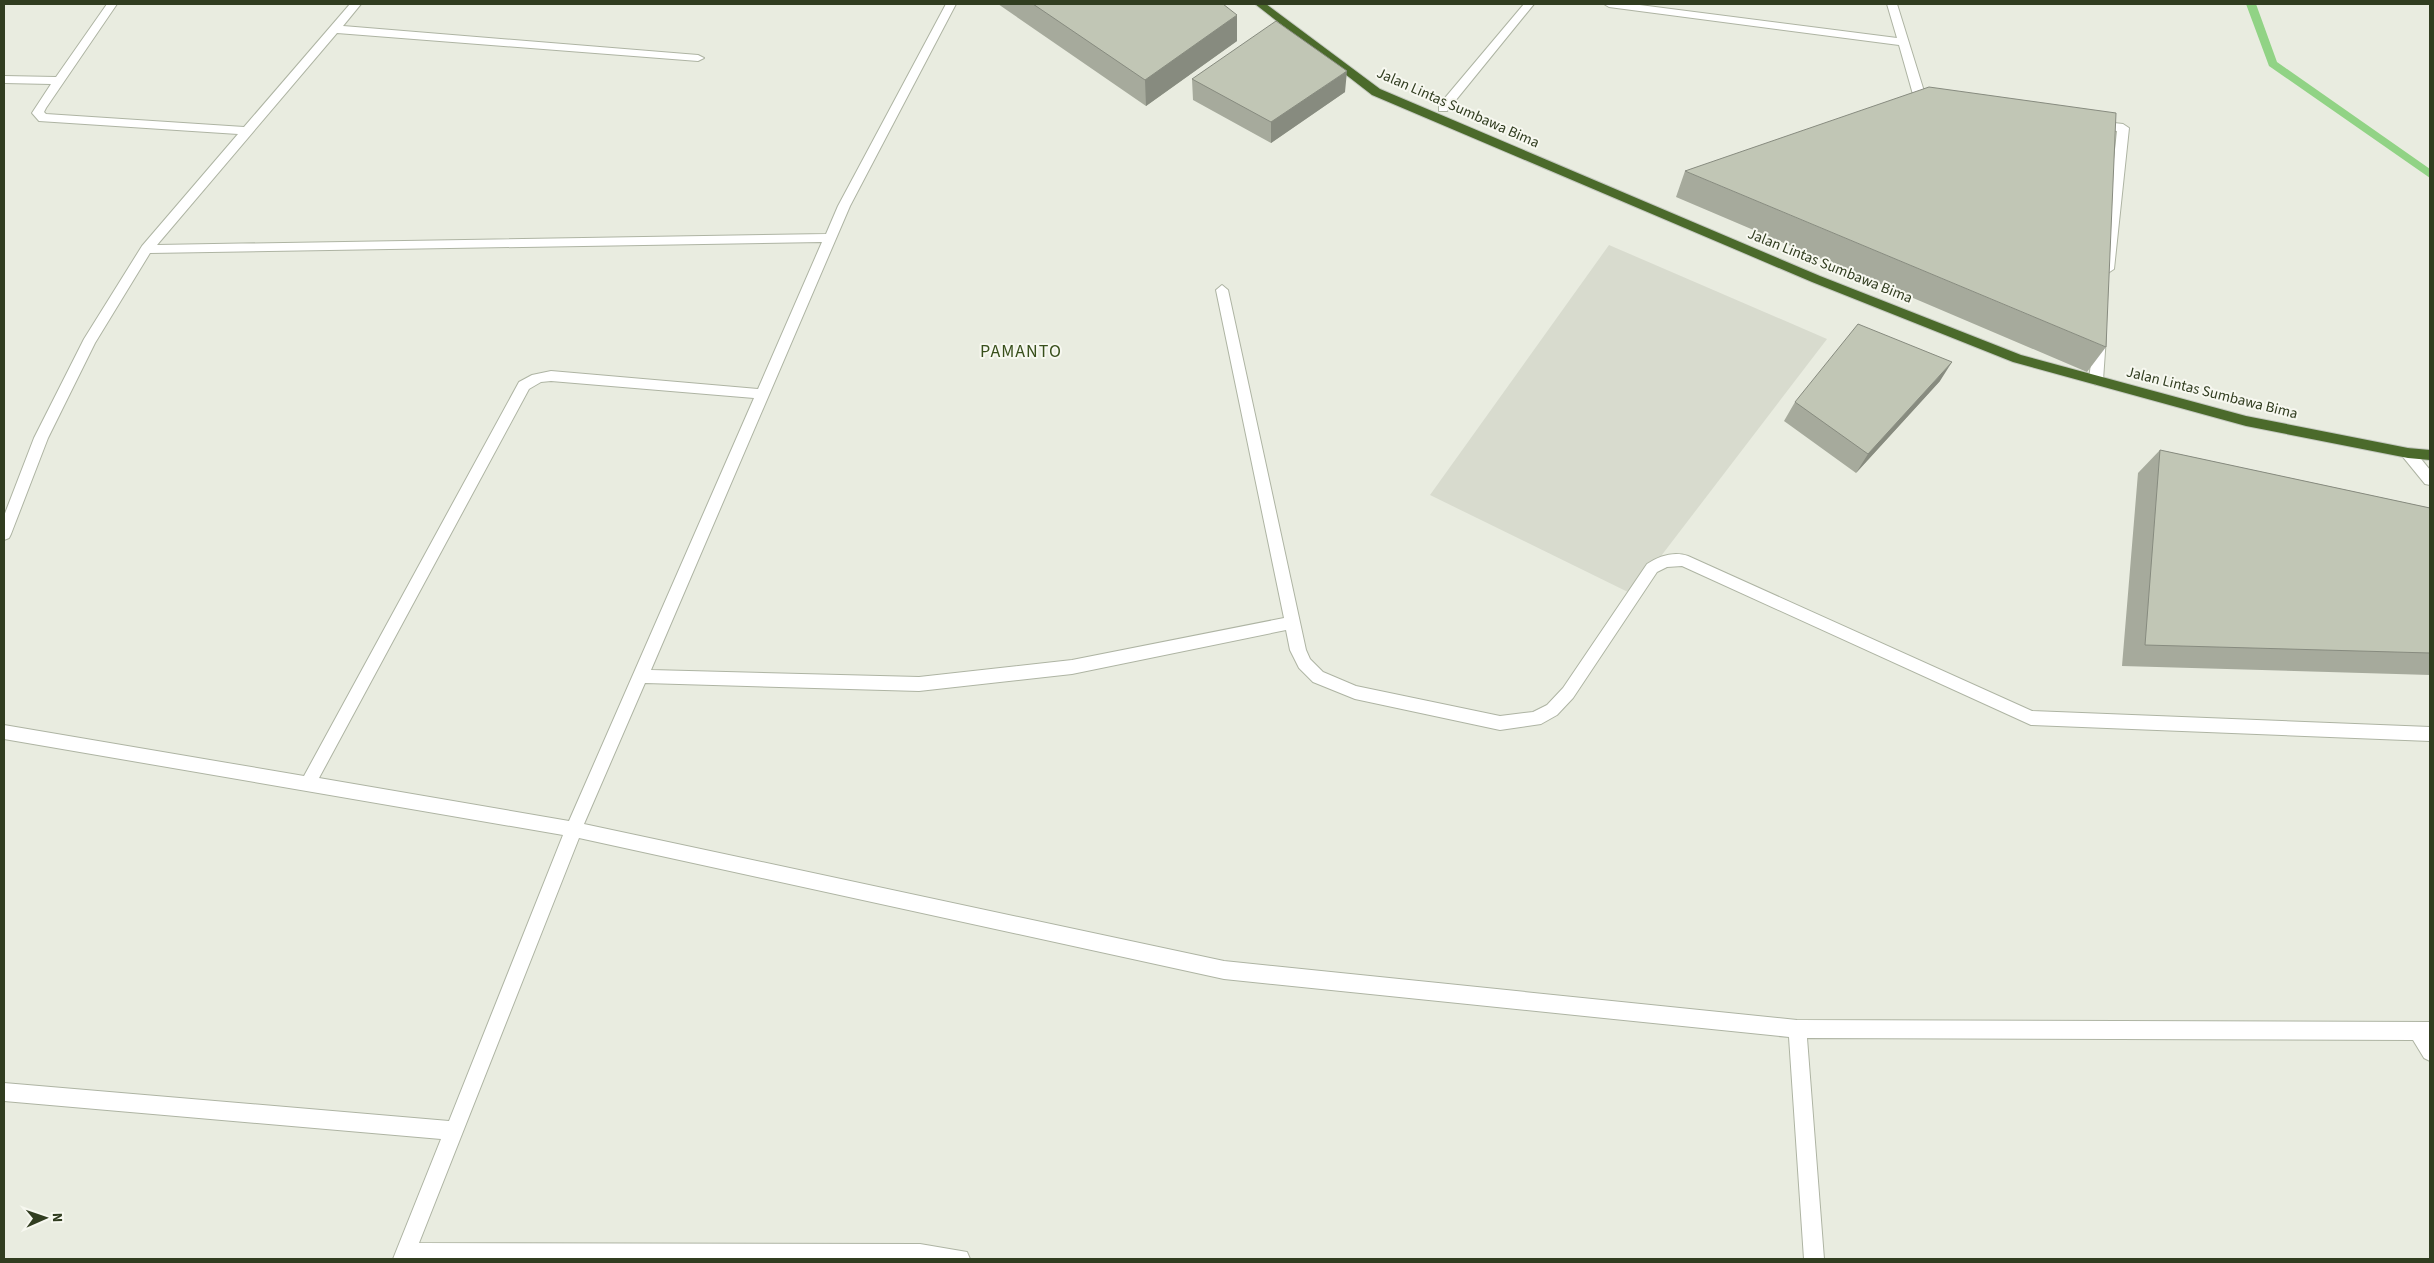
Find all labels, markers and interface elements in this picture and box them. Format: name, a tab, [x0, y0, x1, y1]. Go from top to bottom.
street label: Jalan Lintas Sumbawa Bima	[1373, 63, 1543, 153]
street label: Jalan Lintas Sumbawa Bima	[1744, 223, 1916, 309]
district label: PAMANTO	[980, 339, 1062, 364]
street label: Jalan Lintas Sumbawa Bima	[2124, 362, 2300, 424]
north arrow	[20, 1193, 70, 1243]
text: N	[47, 1213, 67, 1223]

